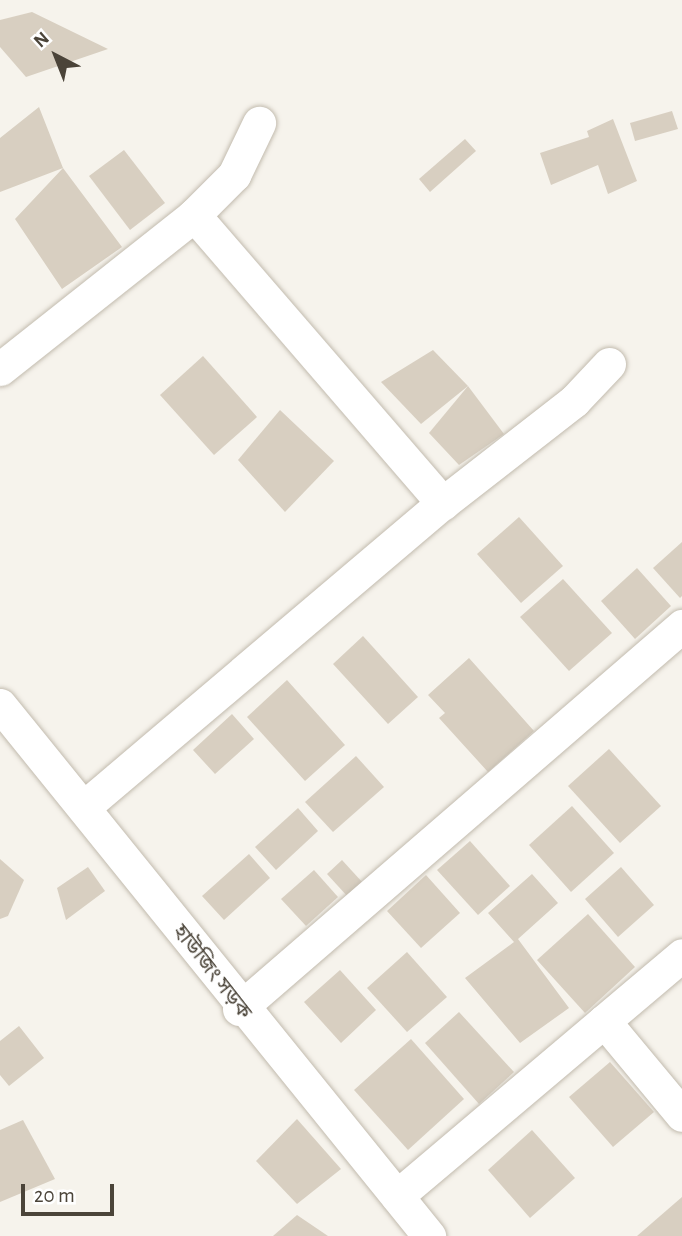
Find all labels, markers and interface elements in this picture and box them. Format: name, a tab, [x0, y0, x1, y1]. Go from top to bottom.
north arrow	[21, 21, 91, 91]
text: N	[30, 29, 53, 52]
street label: হাউজিং সড়ক	[167, 920, 257, 1024]
scale bar	[24, 1170, 117, 1214]
text: 20 m	[34, 1185, 75, 1206]

